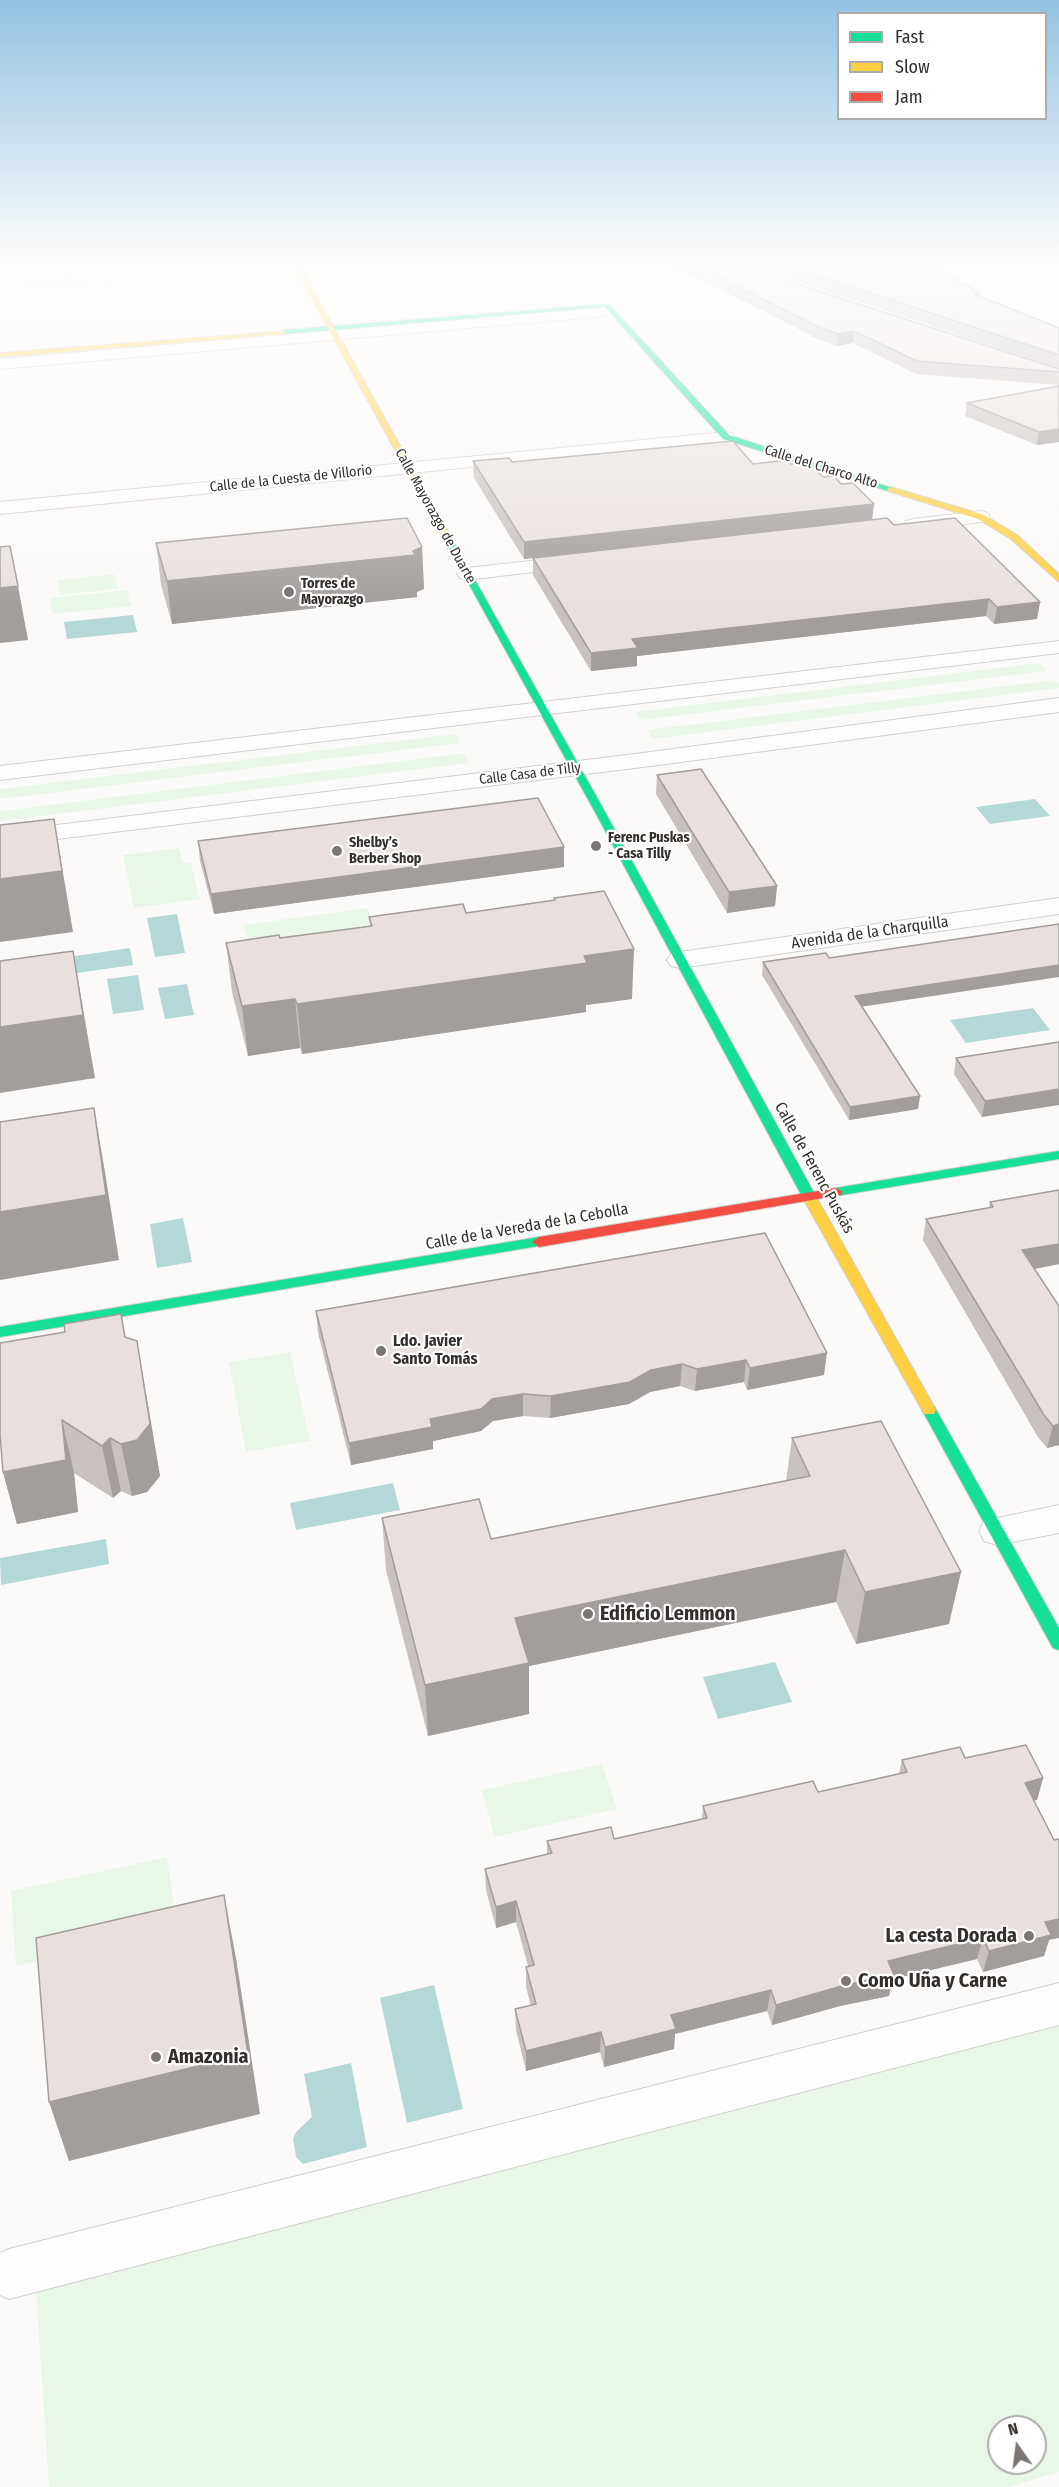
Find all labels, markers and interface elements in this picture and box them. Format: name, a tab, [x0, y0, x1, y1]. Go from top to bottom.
legend	[837, 12, 1047, 120]
text: Fast	[895, 26, 924, 48]
text: Slow	[895, 56, 930, 78]
text: Jam	[895, 86, 923, 108]
street label: Calle del Charco Alto	[762, 442, 880, 492]
street label: Calle Mayorazgo de Duarte	[391, 446, 479, 586]
street label: Calle de la Cuesta de Villorio	[209, 462, 373, 496]
place label: Torres de Mayorazgo	[301, 576, 363, 608]
marker: Torres de Mayorazgo	[282, 585, 296, 599]
street label: Calle Casa de Tilly	[478, 759, 582, 789]
place label: Ferenc Puskas - Casa Tilly	[608, 830, 690, 862]
place label: Shelby’s Berber Shop	[349, 835, 421, 868]
marker: Ferenc Puskas - Casa Tilly	[589, 839, 603, 853]
marker: Shelby’s Berber Shop	[330, 844, 344, 858]
street label: Avenida de la Charquilla	[790, 912, 950, 954]
street label: Calle de Ferenc Puskás	[770, 1099, 858, 1237]
street label: Calle de la Vereda de la Cebolla	[424, 1200, 630, 1254]
place label: Ldo. Javier Santo Tomás	[393, 1332, 477, 1370]
marker: Ldo. Javier Santo Tomás	[374, 1344, 388, 1358]
place label: Edificio Lemmon	[600, 1602, 736, 1626]
marker: Edificio Lemmon	[581, 1607, 595, 1621]
place label: La cesta Dorada	[885, 1924, 1017, 1948]
marker: La cesta Dorada	[1022, 1929, 1036, 1943]
place label: Como Uña y Carne	[858, 1969, 1007, 1993]
marker: Como Uña y Carne	[839, 1974, 853, 1988]
place label: Amazonia	[168, 2045, 249, 2069]
marker: Amazonia	[149, 2050, 163, 2064]
north arrow	[987, 2415, 1047, 2475]
text: N	[1006, 2419, 1020, 2439]

